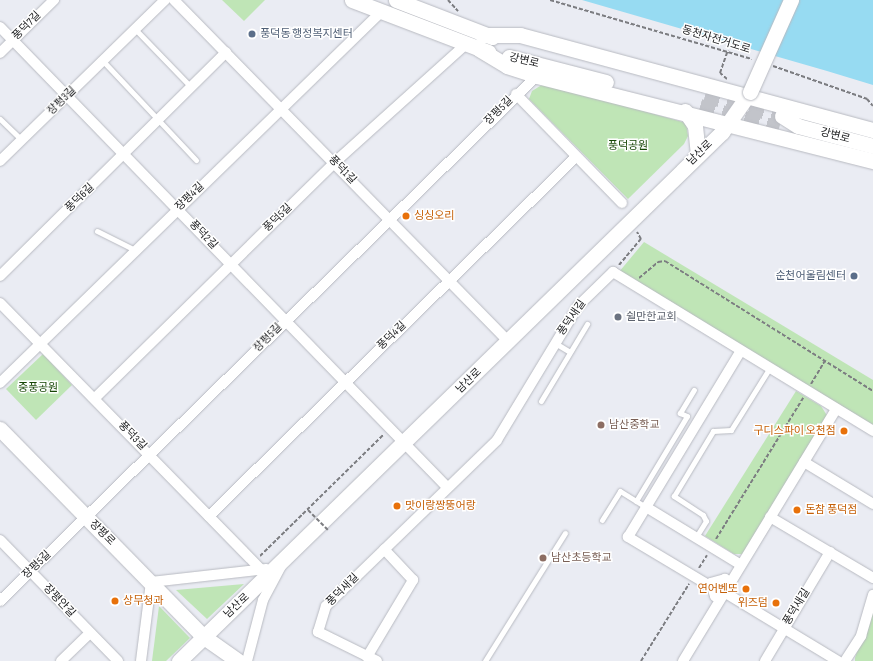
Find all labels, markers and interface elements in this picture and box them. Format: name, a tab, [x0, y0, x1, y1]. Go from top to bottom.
street label: 풍덕7길	[10, 9, 44, 43]
street label: 동천자전거도로	[680, 23, 752, 57]
place label: 풍덕동 행정복지센터	[260, 27, 353, 41]
marker: 풍덕동 행정복지센터	[247, 29, 257, 39]
street label: 강변로	[508, 51, 540, 71]
street label: 장평3길	[45, 84, 79, 118]
street label: 장평5길	[482, 94, 516, 128]
street label: 강변로	[819, 126, 851, 146]
street label: 남산로	[684, 138, 716, 168]
park label: 풍덕공원	[608, 139, 648, 153]
street label: 풍덕1길	[325, 153, 359, 187]
street label: 장평4길	[173, 180, 207, 214]
street label: 풍덕6길	[63, 181, 97, 215]
street label: 풍덕5길	[261, 201, 295, 235]
place label: 싱싱오리	[414, 209, 454, 223]
marker: 싱싱오리	[401, 211, 411, 221]
street label: 풍덕2길	[186, 218, 220, 252]
place label: 순천어울림센터	[775, 269, 846, 283]
marker: 순천어울림센터	[849, 271, 859, 281]
street label: 풍덕새길	[555, 298, 589, 338]
place label: 쉴만한교회	[626, 310, 677, 324]
marker: 쉴만한교회	[613, 312, 623, 322]
street label: 풍덕4길	[375, 319, 409, 353]
street label: 장평5길	[251, 321, 285, 355]
street label: 남산로	[453, 366, 485, 396]
park label: 중풍공원	[18, 381, 58, 395]
place label: 남산중학교	[609, 418, 660, 432]
street label: 풍덕3길	[115, 419, 149, 453]
marker: 남산중학교	[596, 420, 606, 430]
place label: 구디스파이 오천점	[753, 424, 836, 438]
marker: 구디스파이 오천점	[839, 426, 849, 436]
place label: 맛이랑짱뚱어랑	[405, 499, 476, 513]
marker: 맛이랑짱뚱어랑	[392, 501, 402, 511]
place label: 돈참 풍덕점	[805, 503, 857, 517]
marker: 돈참 풍덕점	[792, 505, 802, 515]
street label: 장평로	[87, 518, 117, 548]
street label: 장평5길	[20, 548, 54, 582]
place label: 남산초등학교	[551, 551, 612, 565]
marker: 남산초등학교	[538, 553, 548, 563]
street label: 풍덕새길	[324, 571, 362, 609]
street label: 장평안길	[40, 582, 78, 620]
place label: 연어벤또	[698, 582, 738, 596]
marker: 연어벤또	[741, 584, 751, 594]
street label: 풍덕새길	[781, 586, 813, 628]
street label: 남산로	[221, 591, 253, 621]
place label: 상무청과	[123, 594, 163, 608]
marker: 상무청과	[110, 596, 120, 606]
place label: 위즈덤	[738, 596, 768, 610]
marker: 위즈덤	[771, 598, 781, 608]

